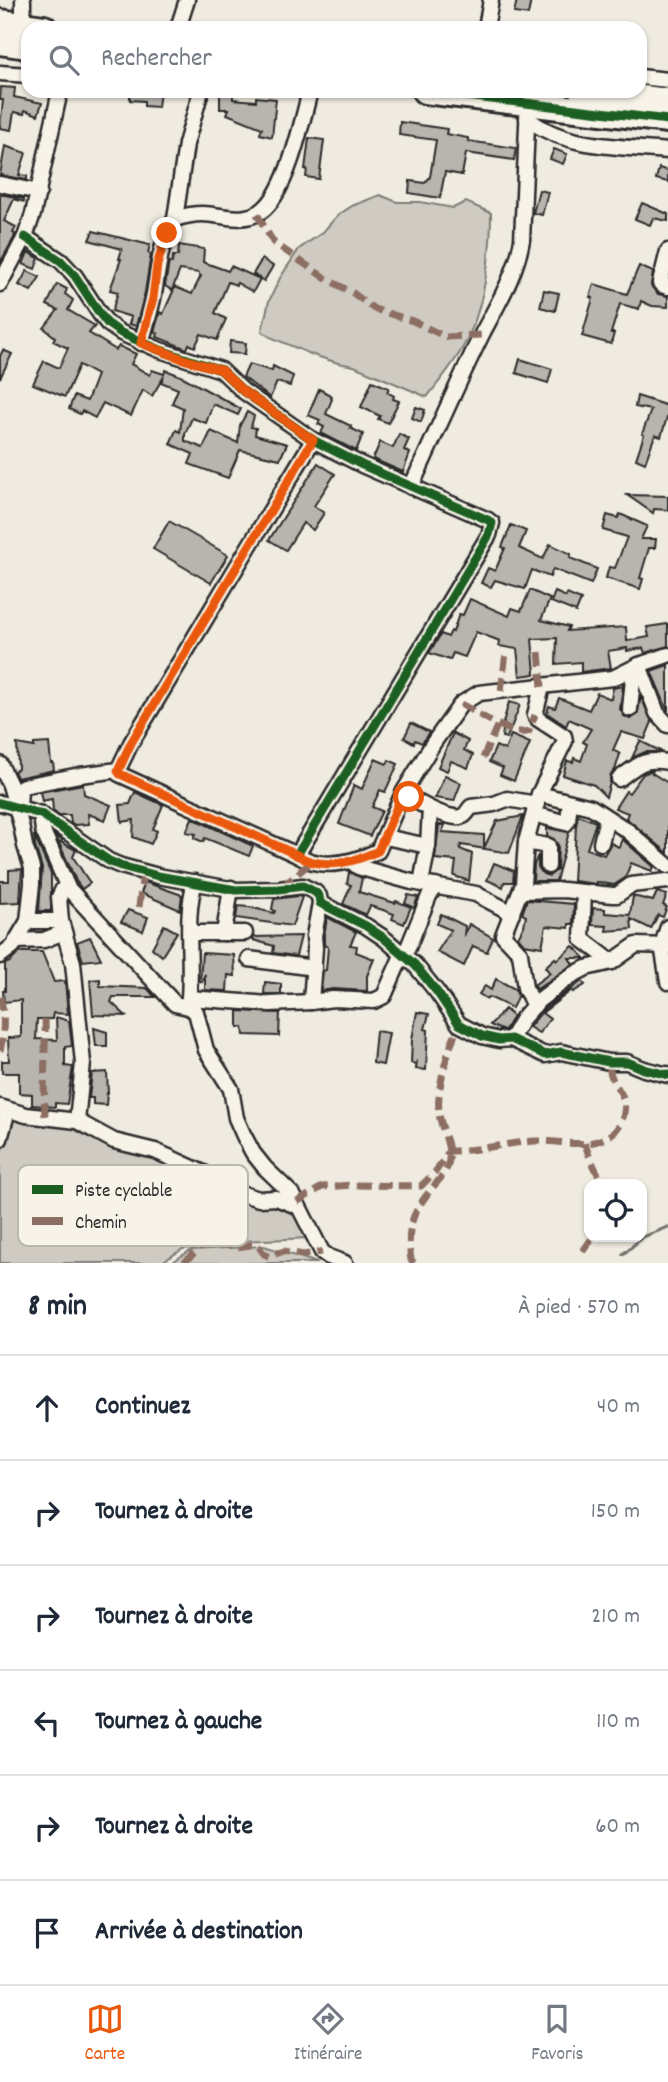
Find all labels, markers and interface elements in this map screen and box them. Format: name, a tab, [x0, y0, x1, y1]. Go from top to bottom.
search box	[21, 21, 647, 98]
icon: search	[45, 41, 83, 79]
text: Rechercher	[101, 41, 212, 78]
route end	[151, 217, 182, 248]
route start	[393, 781, 424, 812]
legend	[18, 1165, 248, 1246]
text: Piste cyclable	[75, 1179, 172, 1206]
map controls	[584, 1179, 647, 1242]
button: locate	[584, 1179, 647, 1242]
text: Chemin	[75, 1211, 127, 1238]
text: 8 min	[28, 1287, 87, 1330]
text: À pied · 570 m	[518, 1292, 640, 1325]
icon: ahead	[28, 1389, 66, 1427]
text: Continuez	[95, 1389, 190, 1426]
text: 40 m	[597, 1391, 640, 1424]
icon: right	[28, 1494, 66, 1532]
text: Tournez à droite	[95, 1494, 253, 1531]
text: 150 m	[591, 1496, 640, 1529]
icon: right	[28, 1599, 66, 1637]
text: Tournez à droite	[95, 1599, 253, 1636]
text: 210 m	[591, 1601, 640, 1634]
icon: left	[28, 1704, 66, 1742]
text: Tournez à gauche	[95, 1704, 262, 1741]
text: 110 m	[596, 1706, 640, 1739]
icon: right	[28, 1809, 66, 1847]
text: Tournez à droite	[95, 1809, 253, 1846]
text: 60 m	[595, 1811, 640, 1844]
icon: arrive	[28, 1914, 66, 1952]
text: Arrivée à destination	[95, 1914, 303, 1951]
tab: Carte	[84, 2000, 125, 2069]
tab: Itinéraire	[294, 2000, 362, 2069]
tab: Favoris	[531, 2000, 584, 2069]

